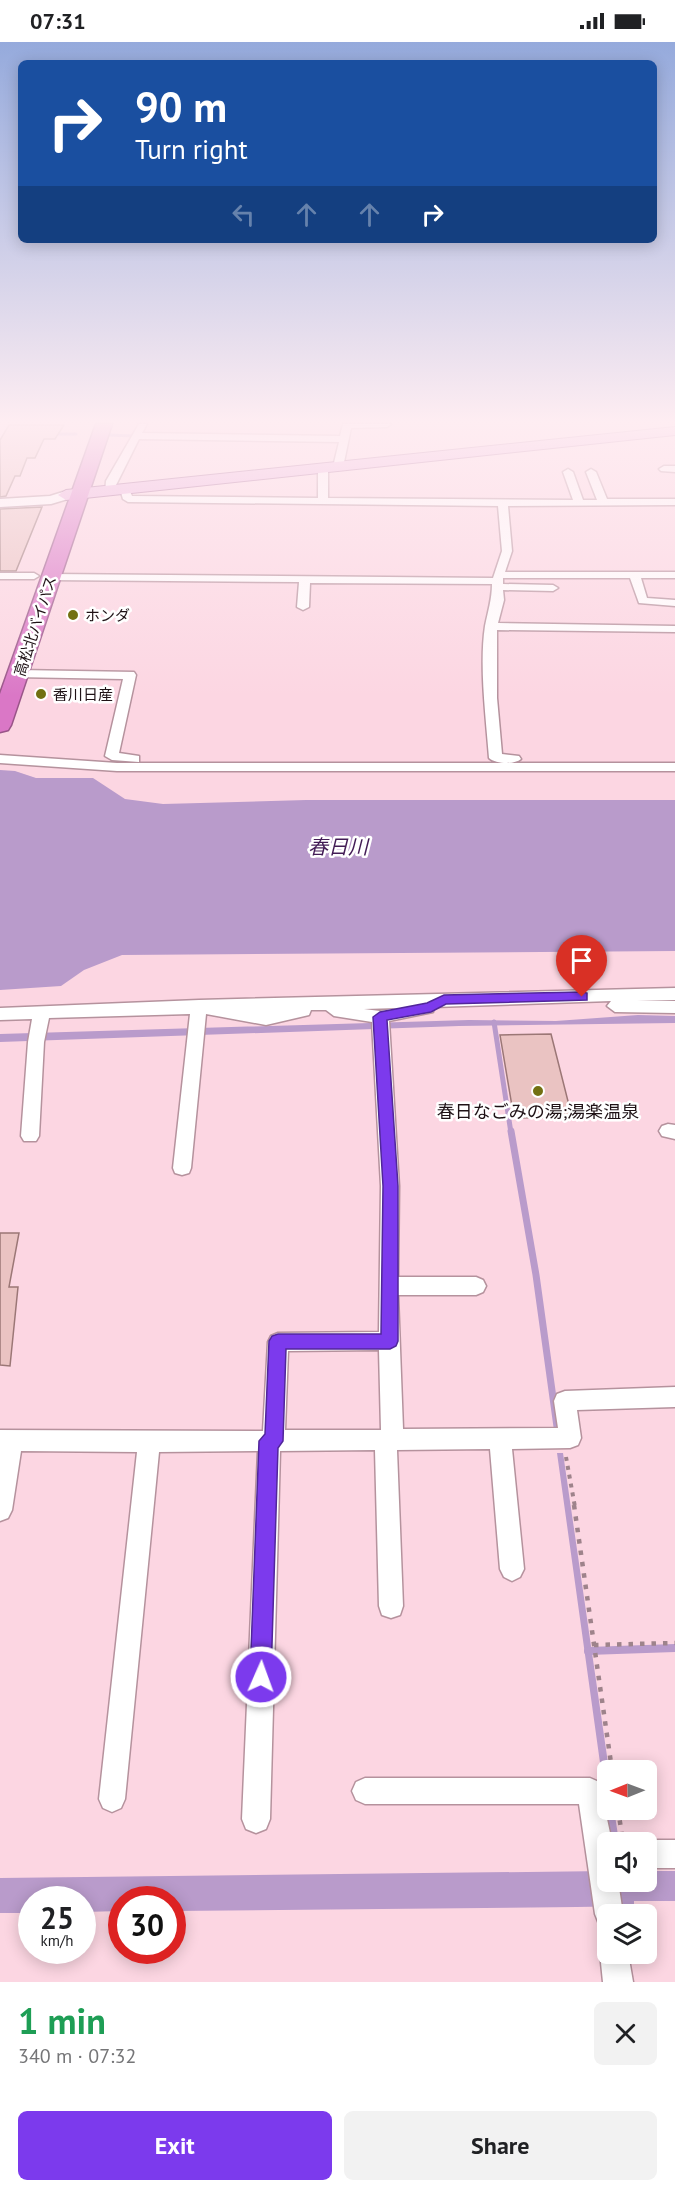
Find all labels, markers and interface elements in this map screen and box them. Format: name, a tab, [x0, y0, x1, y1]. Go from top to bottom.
text: 07:31	[30, 7, 86, 35]
text: 90 m	[135, 79, 227, 134]
icon: right	[36, 84, 114, 162]
text: Turn right	[135, 132, 248, 166]
icon: left	[227, 198, 260, 231]
icon: ahead	[290, 198, 323, 231]
icon: ahead	[353, 198, 386, 231]
icon: right	[416, 198, 449, 231]
street label: 高松北バイパス	[10, 573, 60, 679]
place label: ホンダ	[85, 606, 130, 625]
marker: ホンダ	[66, 608, 80, 622]
place label: 香川日産	[53, 685, 113, 704]
marker: 香川日産	[34, 687, 48, 701]
water label: 春日川	[308, 834, 370, 860]
pin	[556, 935, 607, 997]
icon: arrive	[565, 944, 598, 977]
marker: 春日なごみの湯;湯楽温泉	[531, 1084, 545, 1098]
place label: 春日なごみの湯;湯楽温泉	[437, 1100, 639, 1123]
position arrow	[229, 1645, 293, 1709]
north arrow	[597, 1760, 657, 1820]
map controls	[597, 1760, 657, 1964]
button: sound	[597, 1832, 657, 1892]
speed limit sign: 30	[108, 1886, 186, 1964]
text: 25	[40, 1898, 74, 1937]
button: layers	[597, 1904, 657, 1964]
text: km/h	[41, 1931, 73, 1950]
text: 1 min	[18, 1997, 106, 2044]
button: close	[594, 2002, 657, 2065]
text: 340 m · 07:32	[18, 2043, 136, 2069]
button: Exit	[18, 2111, 332, 2180]
button: Share	[344, 2111, 657, 2180]

